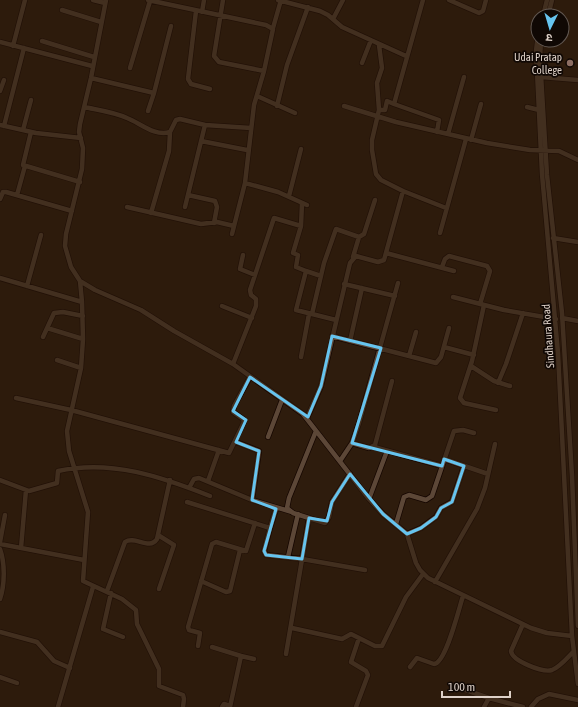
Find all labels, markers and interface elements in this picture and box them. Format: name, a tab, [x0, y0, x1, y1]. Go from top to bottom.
north arrow	[530, 8, 570, 48]
text: उ	[545, 32, 553, 44]
place label: Udai Pratap College	[514, 51, 562, 76]
marker: Udai Pratap College	[565, 58, 575, 68]
street label: Sindhaura Road	[540, 304, 556, 368]
scale bar	[442, 673, 510, 699]
text: 100 m	[448, 680, 475, 694]

